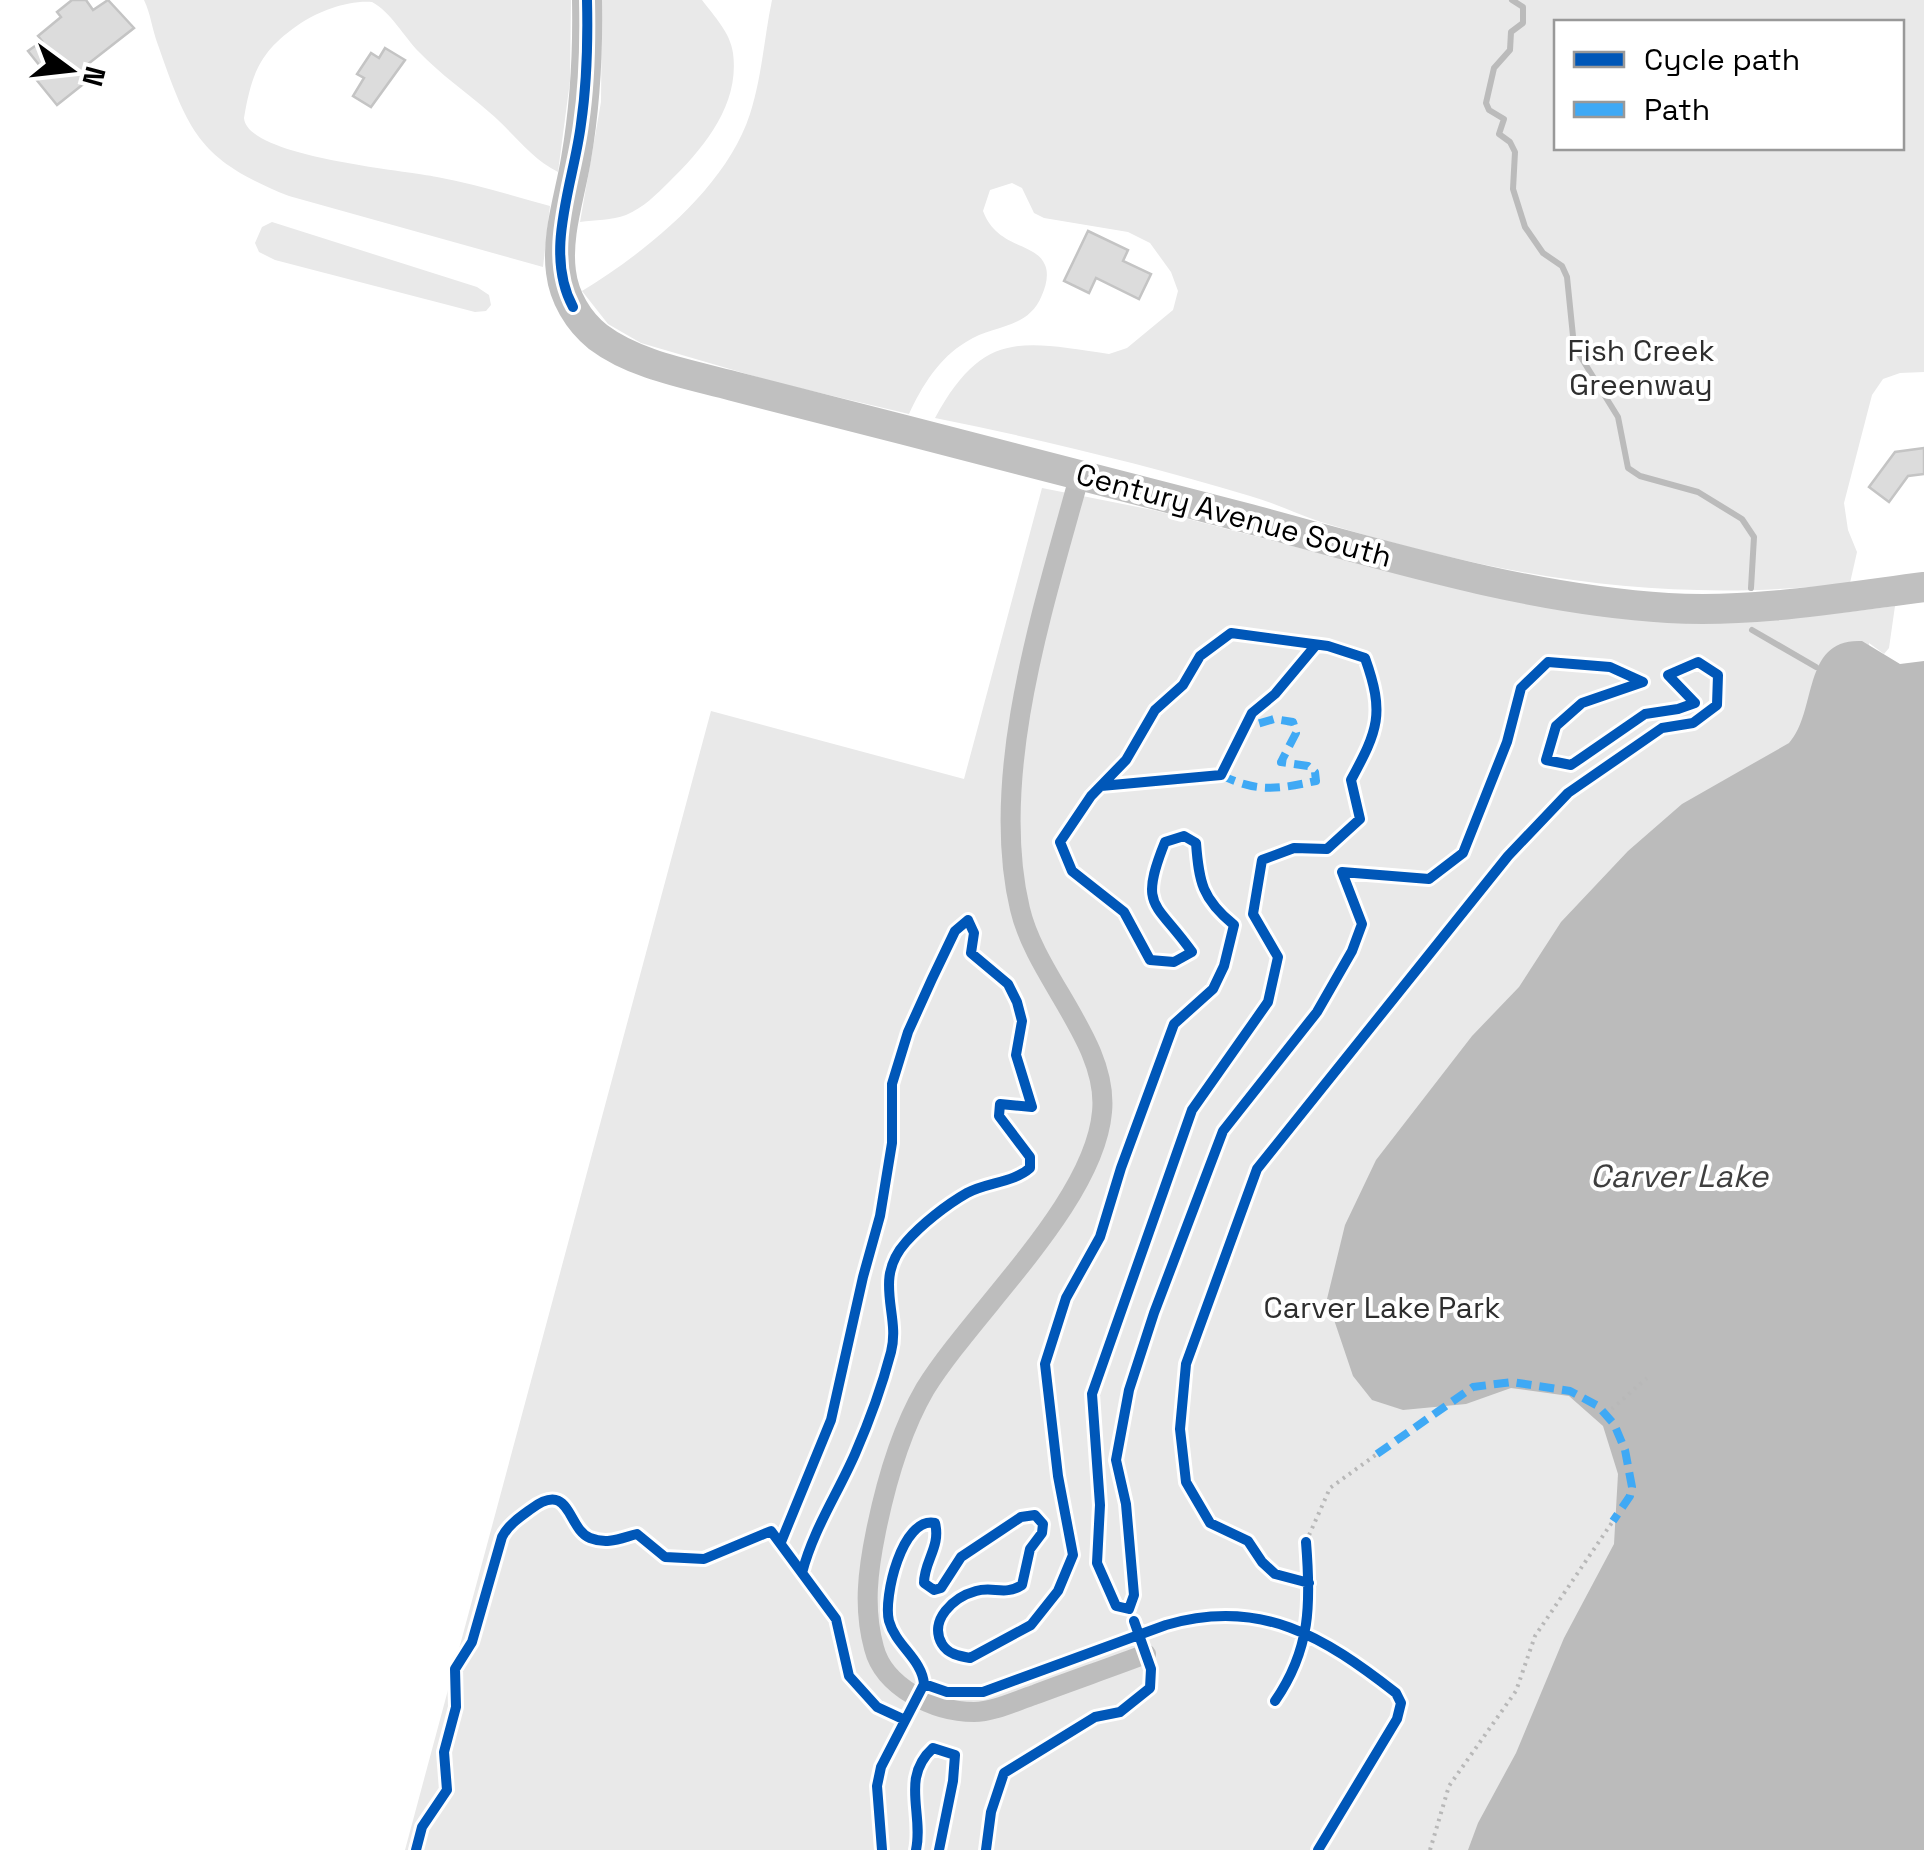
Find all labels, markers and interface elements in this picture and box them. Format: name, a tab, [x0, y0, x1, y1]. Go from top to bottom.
north arrow	[20, 20, 120, 120]
legend	[1554, 20, 1904, 150]
text: Cycle path	[1644, 40, 1800, 79]
text: N	[74, 63, 114, 90]
text: Path	[1644, 90, 1710, 129]
park label: Fish Creek Greenway	[1567, 331, 1715, 404]
street label: Century Avenue South	[1072, 454, 1396, 576]
water label: Carver Lake	[1590, 1156, 1769, 1196]
park label: Carver Lake Park	[1264, 1288, 1501, 1327]

